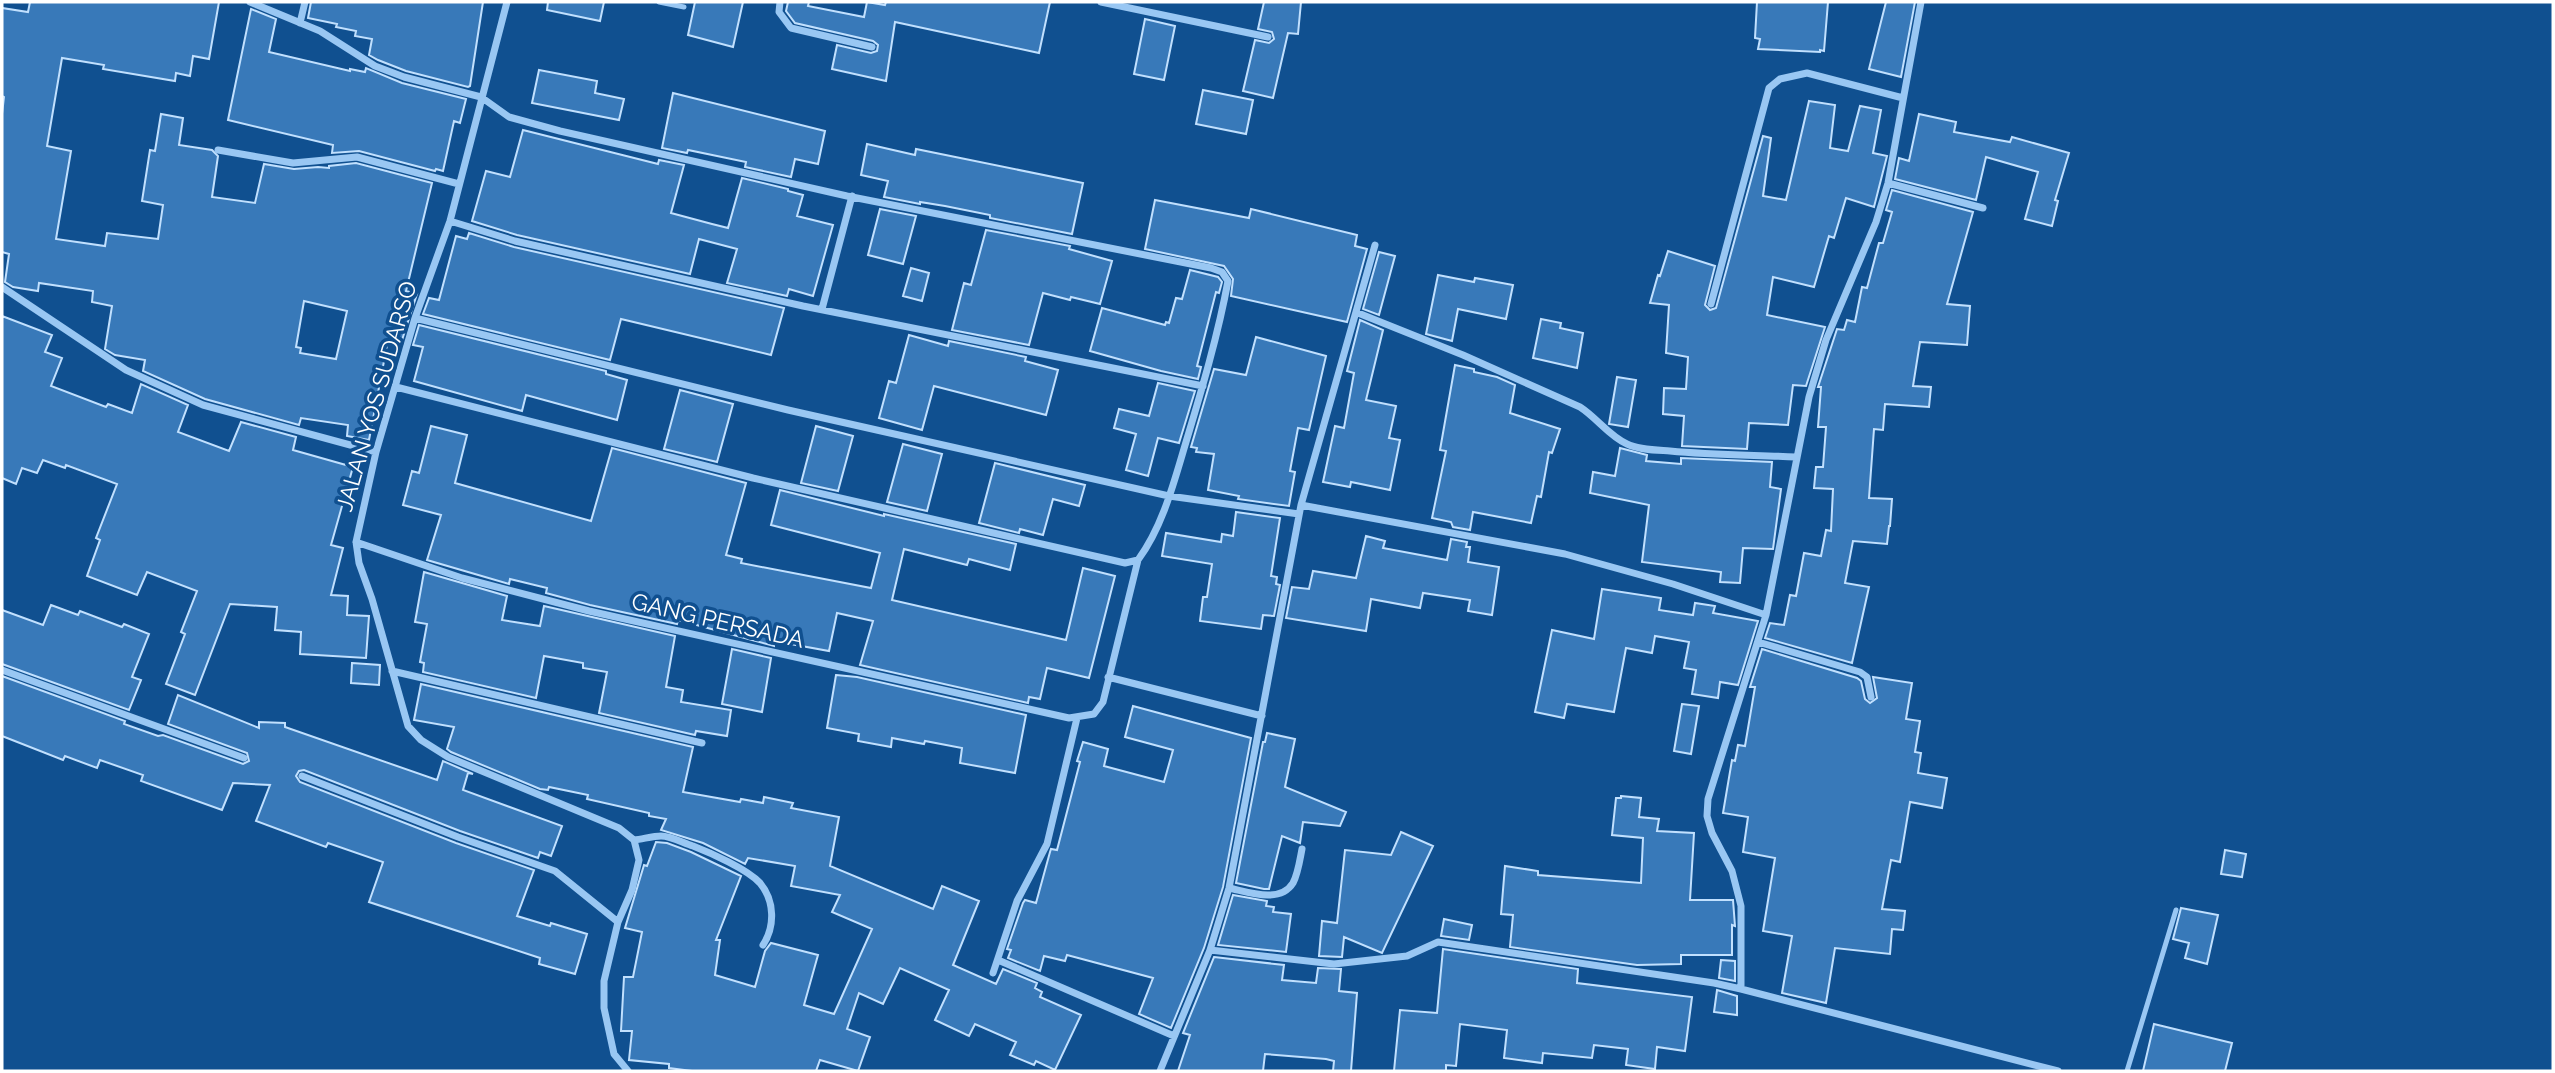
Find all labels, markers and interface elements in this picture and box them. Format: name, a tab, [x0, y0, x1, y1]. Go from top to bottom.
street label: JALAN YOS SUDARSO	[330, 278, 422, 514]
street label: GANG PERSADA	[629, 587, 807, 653]

